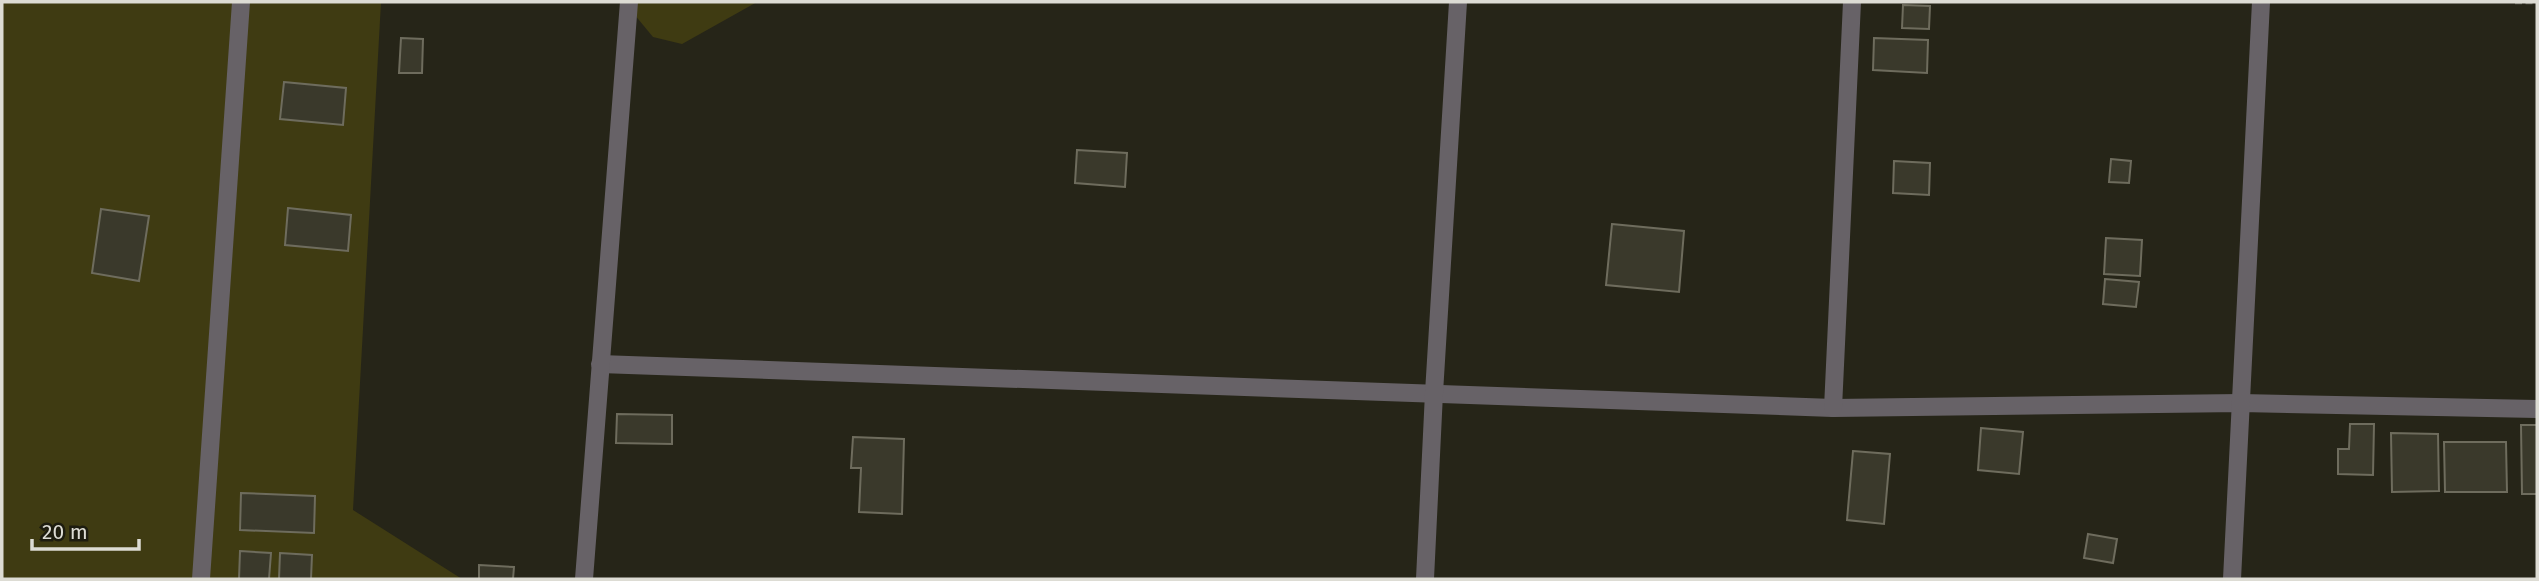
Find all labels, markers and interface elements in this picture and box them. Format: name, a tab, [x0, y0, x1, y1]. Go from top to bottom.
scale bar	[32, 508, 138, 552]
text: 20 m	[42, 519, 88, 545]

